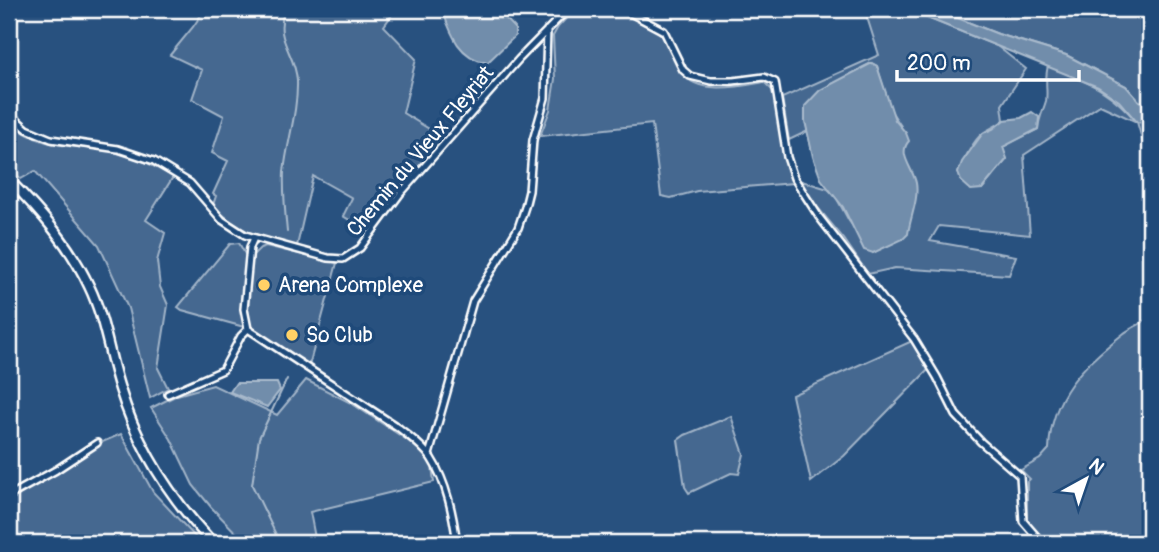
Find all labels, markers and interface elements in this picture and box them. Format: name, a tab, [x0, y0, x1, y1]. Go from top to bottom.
scale bar	[897, 38, 1078, 82]
text: 200 m	[907, 50, 971, 77]
street label: Chemin du Vieux Fleyriat	[341, 60, 500, 242]
place label: Arena Complexe	[278, 272, 424, 299]
marker: Arena Complexe	[256, 277, 272, 293]
place label: So Club	[306, 322, 373, 349]
marker: So Club	[284, 327, 300, 343]
north arrow	[1050, 444, 1120, 514]
text: N	[1084, 453, 1109, 480]

